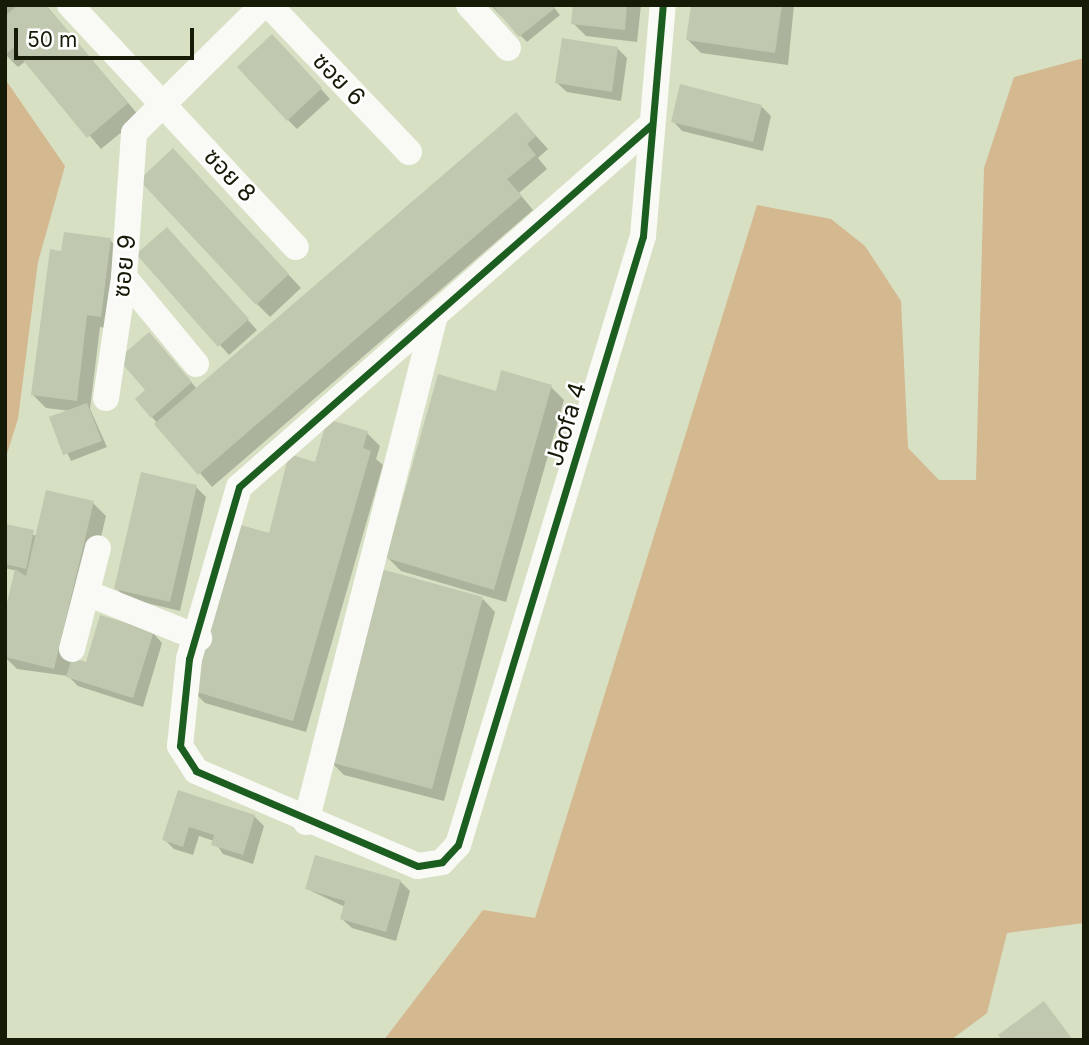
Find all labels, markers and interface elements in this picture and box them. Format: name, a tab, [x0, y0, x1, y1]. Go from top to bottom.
scale bar	[18, 14, 198, 58]
text: 50 m	[27, 27, 77, 52]
street label: ซอย 6	[307, 46, 371, 112]
street label: ซอย 8	[198, 142, 262, 208]
street label: ซอย 9	[106, 233, 142, 299]
street label: Jaofa 4	[540, 379, 592, 469]

